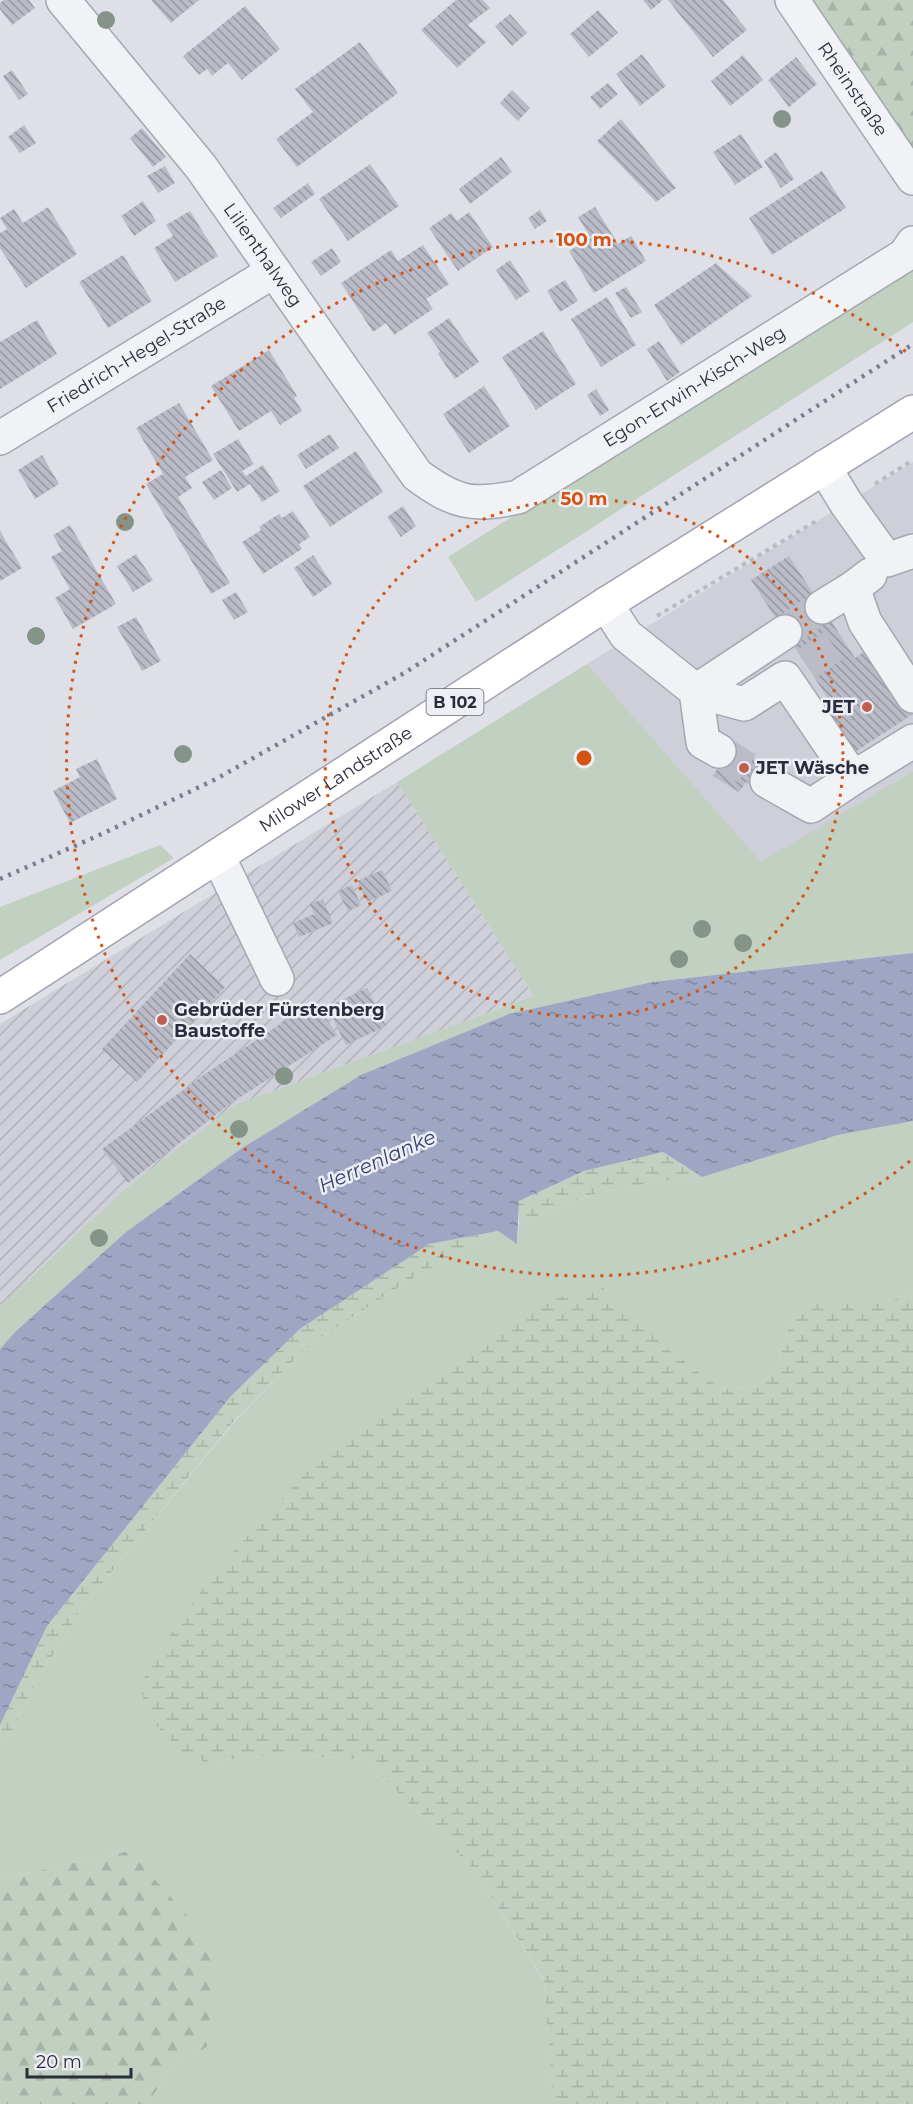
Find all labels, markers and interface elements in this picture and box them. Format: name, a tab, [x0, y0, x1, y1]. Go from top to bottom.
street label: Rheinstraße	[813, 38, 893, 141]
street label: Lilienthalweg	[219, 199, 307, 311]
text: 100 m	[556, 229, 612, 251]
street label: Friedrich-Hegel-Straße	[43, 292, 230, 418]
street label: Egon-Erwin-Kisch-Weg	[599, 321, 790, 452]
text: 50 m	[561, 488, 607, 510]
road number: B 102	[426, 689, 484, 715]
place label: JET	[821, 696, 856, 718]
marker: JET	[860, 700, 874, 714]
street label: Milower Landstraße	[255, 722, 416, 837]
centre of rings	[574, 748, 594, 768]
place label: JET Wäsche	[755, 757, 869, 779]
marker: JET Wäsche	[737, 761, 751, 775]
place label: Gebrüder Fürstenberg Baustoffe	[174, 999, 385, 1042]
marker: Gebrüder Fürstenberg Baustoffe	[155, 1013, 169, 1027]
water label: Herrenlanke	[315, 1124, 439, 1198]
scale bar	[27, 2041, 130, 2079]
text: 20 m	[36, 2051, 82, 2073]

